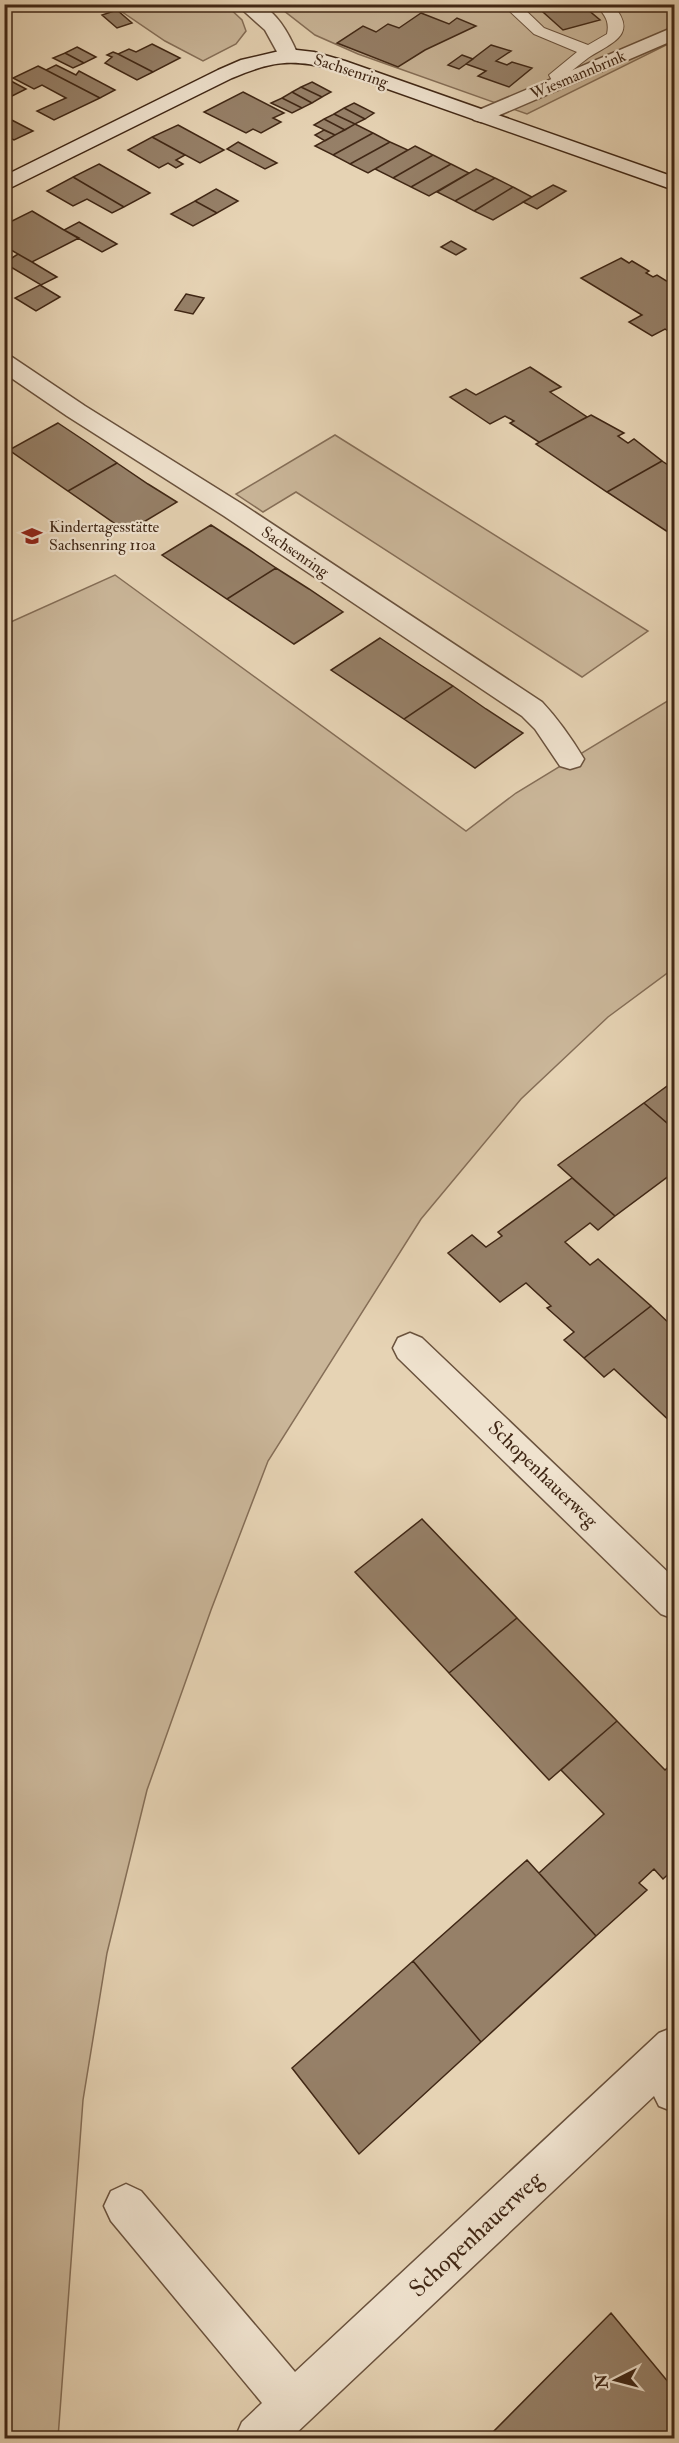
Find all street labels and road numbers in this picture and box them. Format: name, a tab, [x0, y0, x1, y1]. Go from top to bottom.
street label: Wiesmannbrink	[526, 46, 629, 105]
street label: Sachsenring	[311, 50, 392, 93]
street label: Sachsenring	[257, 522, 333, 582]
street label: Schopenhauerweg	[482, 1415, 604, 1534]
street label: Schopenhauerweg	[403, 2163, 550, 2304]

